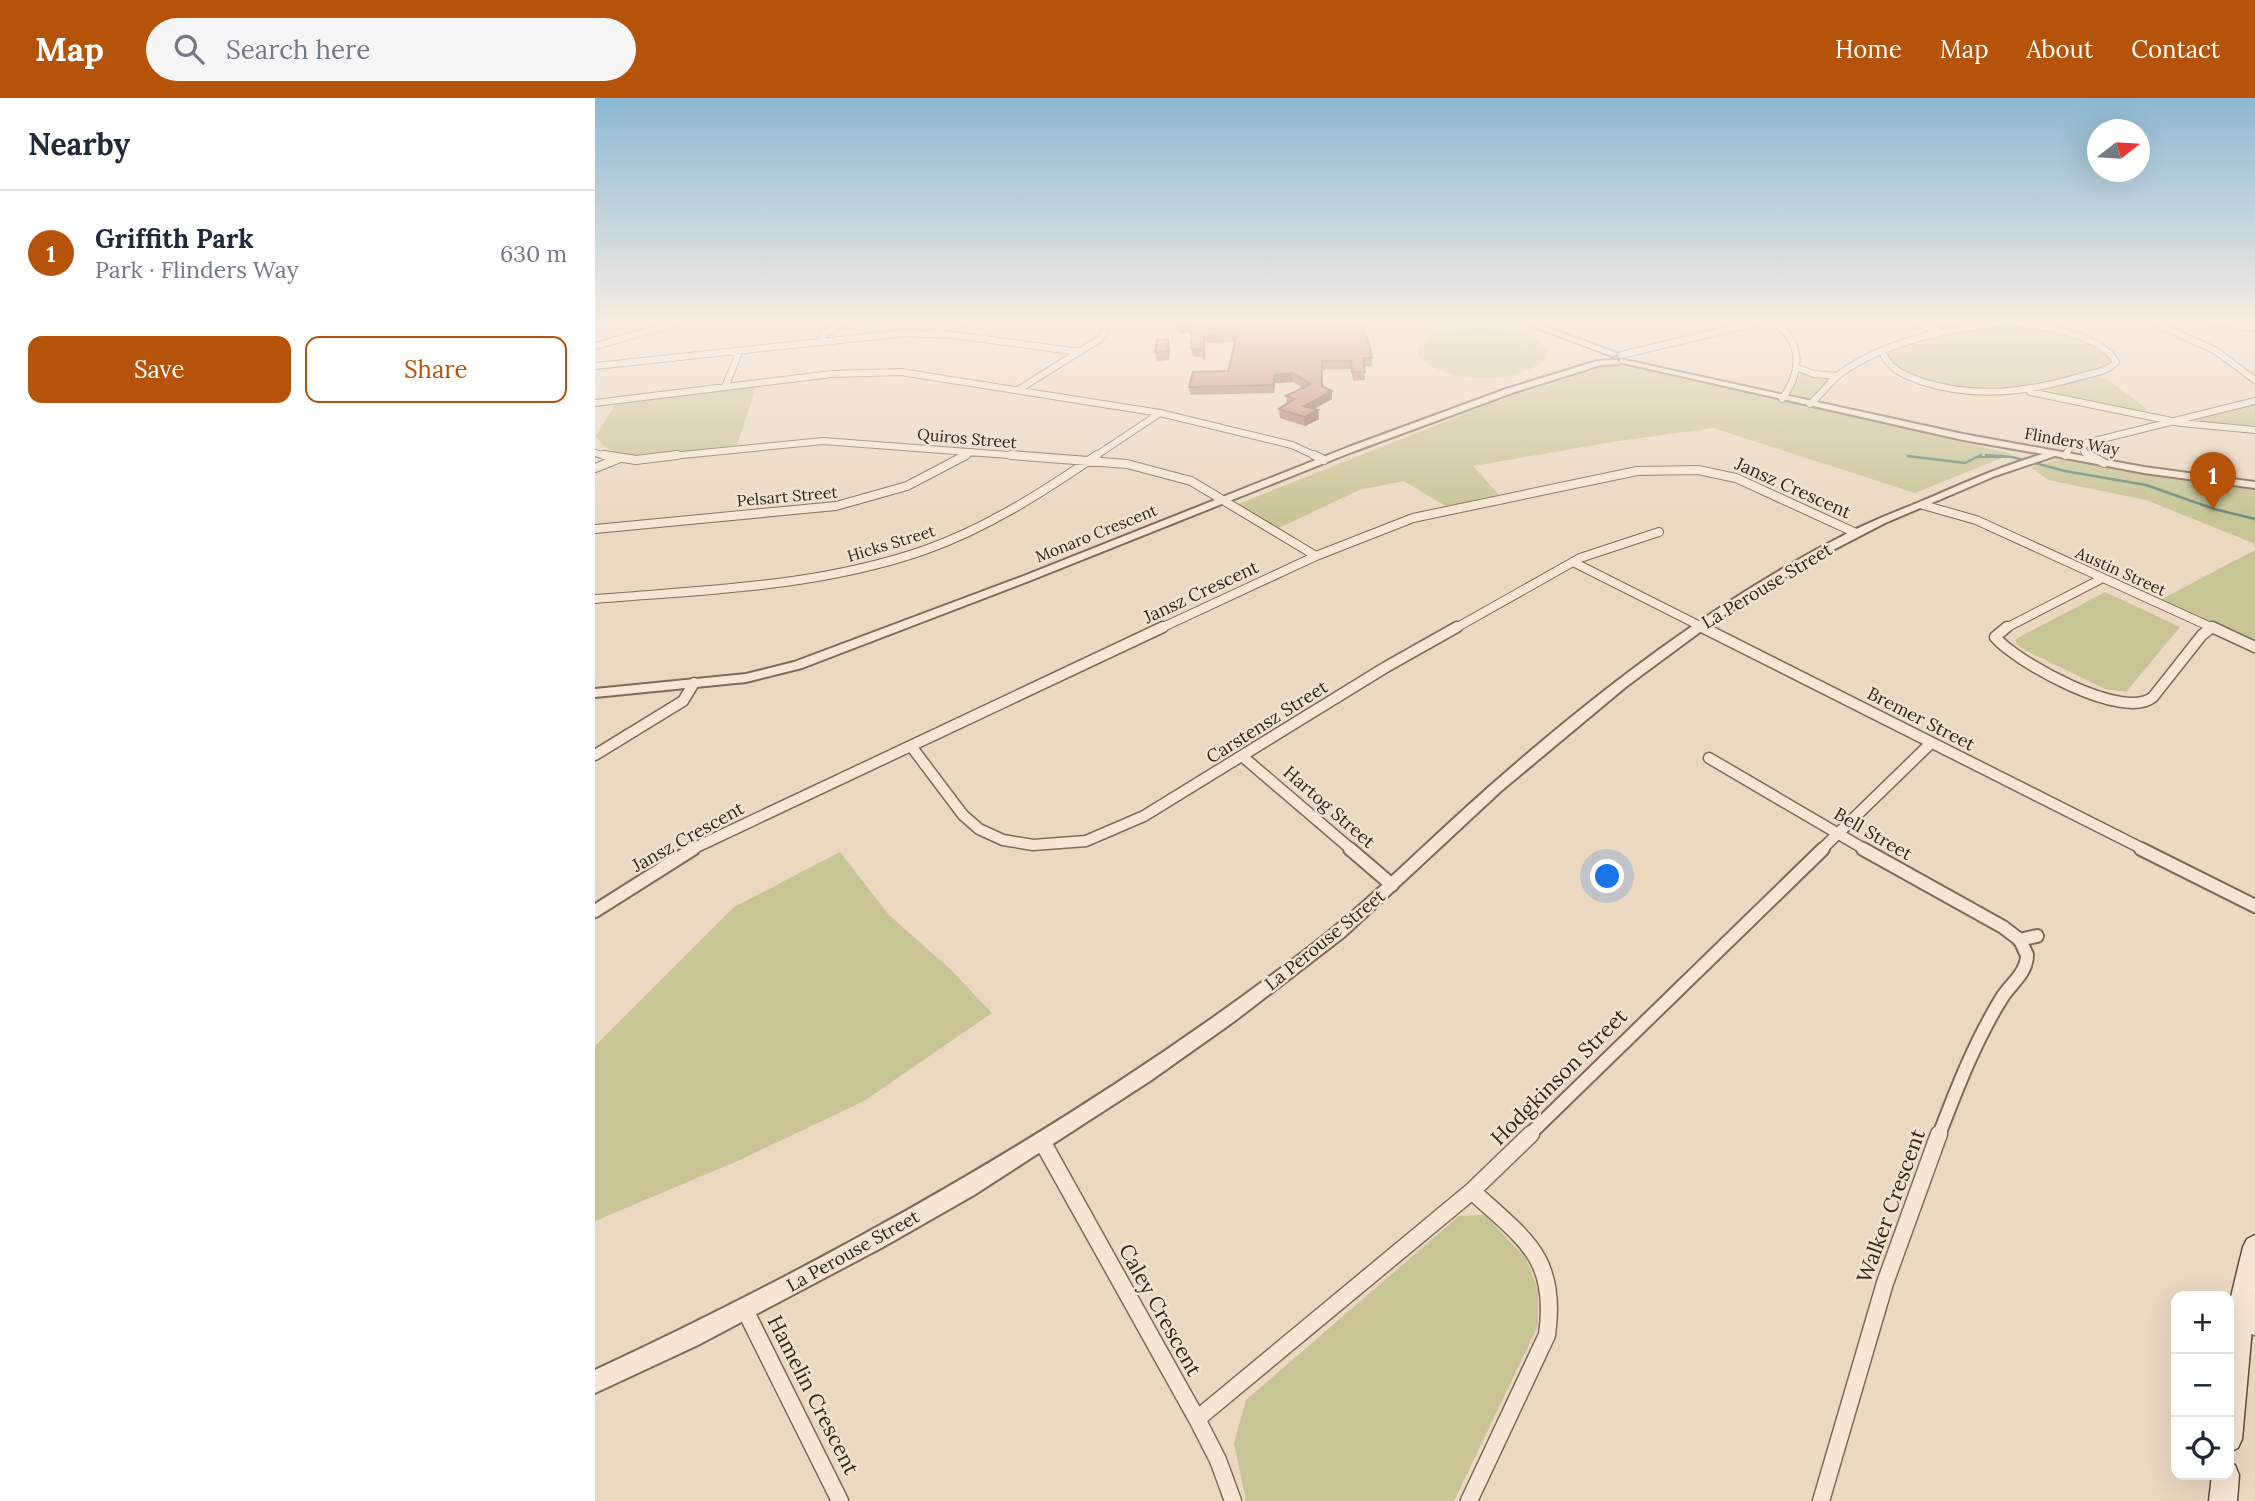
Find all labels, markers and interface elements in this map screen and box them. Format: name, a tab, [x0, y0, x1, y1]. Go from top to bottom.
search box	[146, 18, 636, 81]
text: Map	[35, 28, 104, 70]
icon: search	[170, 30, 208, 68]
text: Search here	[226, 33, 370, 66]
text: Home	[1835, 34, 1902, 65]
text: Map	[1940, 34, 1989, 65]
text: About	[2027, 34, 2093, 65]
text: Contact	[2131, 34, 2220, 65]
north arrow	[2087, 119, 2150, 182]
text: Nearby	[28, 125, 130, 163]
text: Griffith Park	[95, 222, 254, 255]
text: 1	[46, 239, 56, 268]
text: 630 m	[500, 239, 567, 268]
text: Park · Flinders Way	[95, 255, 299, 284]
button: Save	[28, 336, 291, 403]
button: Share	[305, 336, 567, 403]
street label: Flinders Way	[2023, 423, 2122, 459]
street label: Quiros Street	[916, 424, 1018, 452]
street label: Jansz Crescent	[1731, 451, 1855, 523]
pin: 1	[2190, 452, 2236, 510]
street label: Pelsart Street	[736, 482, 839, 510]
street label: Monaro Crescent	[1032, 499, 1160, 566]
street label: Hicks Street	[845, 520, 938, 566]
street label: La Perouse Street	[1697, 538, 1836, 634]
street label: Austin Street	[2072, 542, 2170, 600]
street label: Jansz Crescent	[1139, 555, 1262, 629]
street label: Carstensz Street	[1202, 675, 1332, 768]
street label: Bremer Street	[1863, 682, 1979, 756]
street label: Hartog Street	[1279, 760, 1380, 853]
street label: Jansz Crescent	[627, 796, 748, 877]
street label: Bell Street	[1830, 802, 1916, 865]
your location	[1590, 859, 1624, 893]
street label: La Perouse Street	[1260, 884, 1389, 995]
street label: Hodgkinson Street	[1485, 1002, 1633, 1151]
street label: Walker Crescent	[1850, 1124, 1931, 1286]
street label: La Perouse Street	[782, 1205, 923, 1297]
street label: Caley Crescent	[1113, 1239, 1208, 1381]
map controls	[2171, 1291, 2234, 1480]
button: +	[2171, 1291, 2234, 1354]
street label: Hamelin Crescent	[762, 1311, 866, 1480]
button: −	[2171, 1354, 2234, 1417]
button: locate	[2171, 1417, 2234, 1480]

